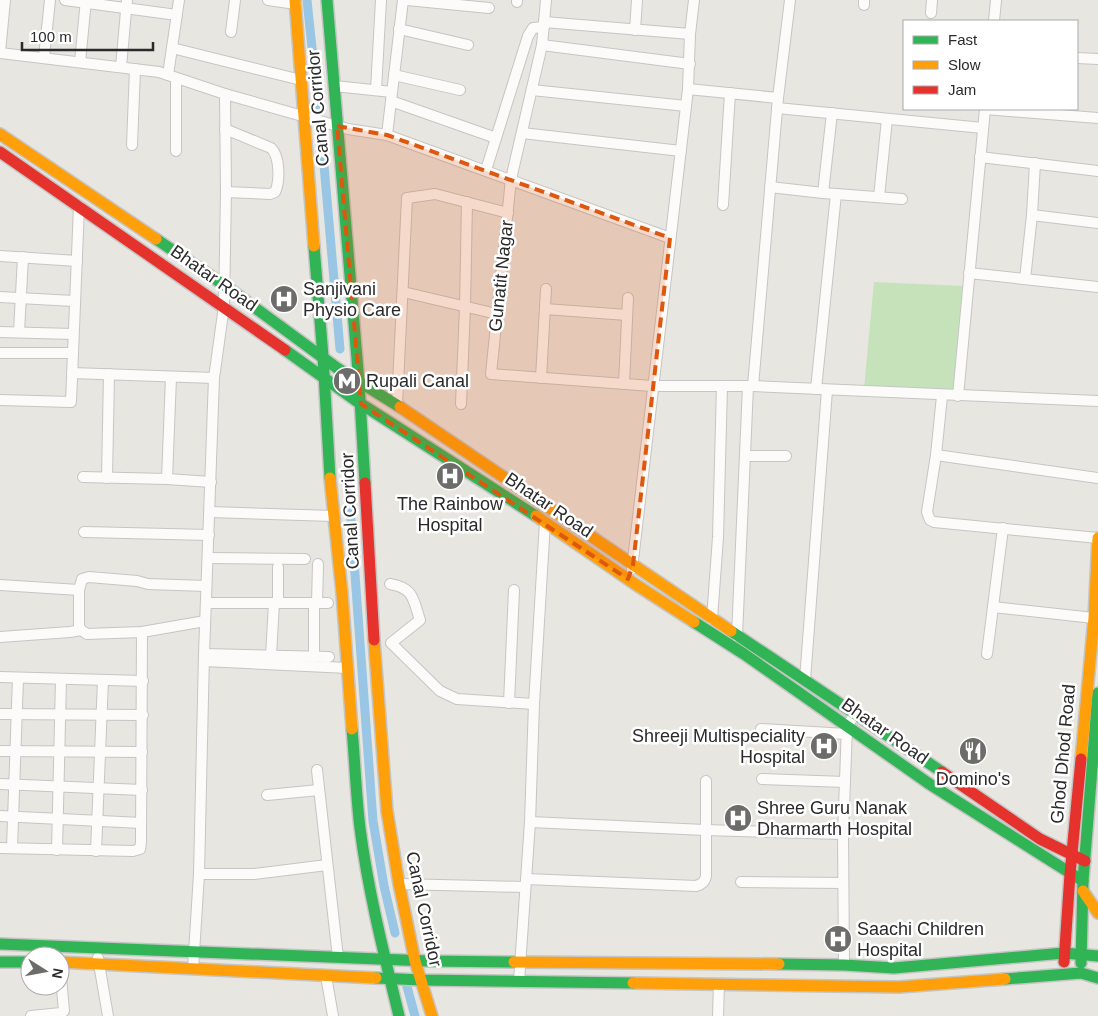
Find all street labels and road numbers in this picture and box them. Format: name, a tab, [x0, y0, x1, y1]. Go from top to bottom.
street label: Canal Corridor	[303, 49, 333, 167]
street label: Gunatit Nagar	[485, 219, 517, 333]
street label: Bhatar Road	[167, 241, 261, 315]
street label: Canal Corridor	[337, 452, 363, 570]
street label: Bhatar Road	[502, 468, 596, 542]
street label: Ghod Dhod Road	[1047, 683, 1079, 825]
street label: Bhatar Road	[838, 694, 932, 768]
street label: Canal Corridor	[402, 850, 446, 968]

